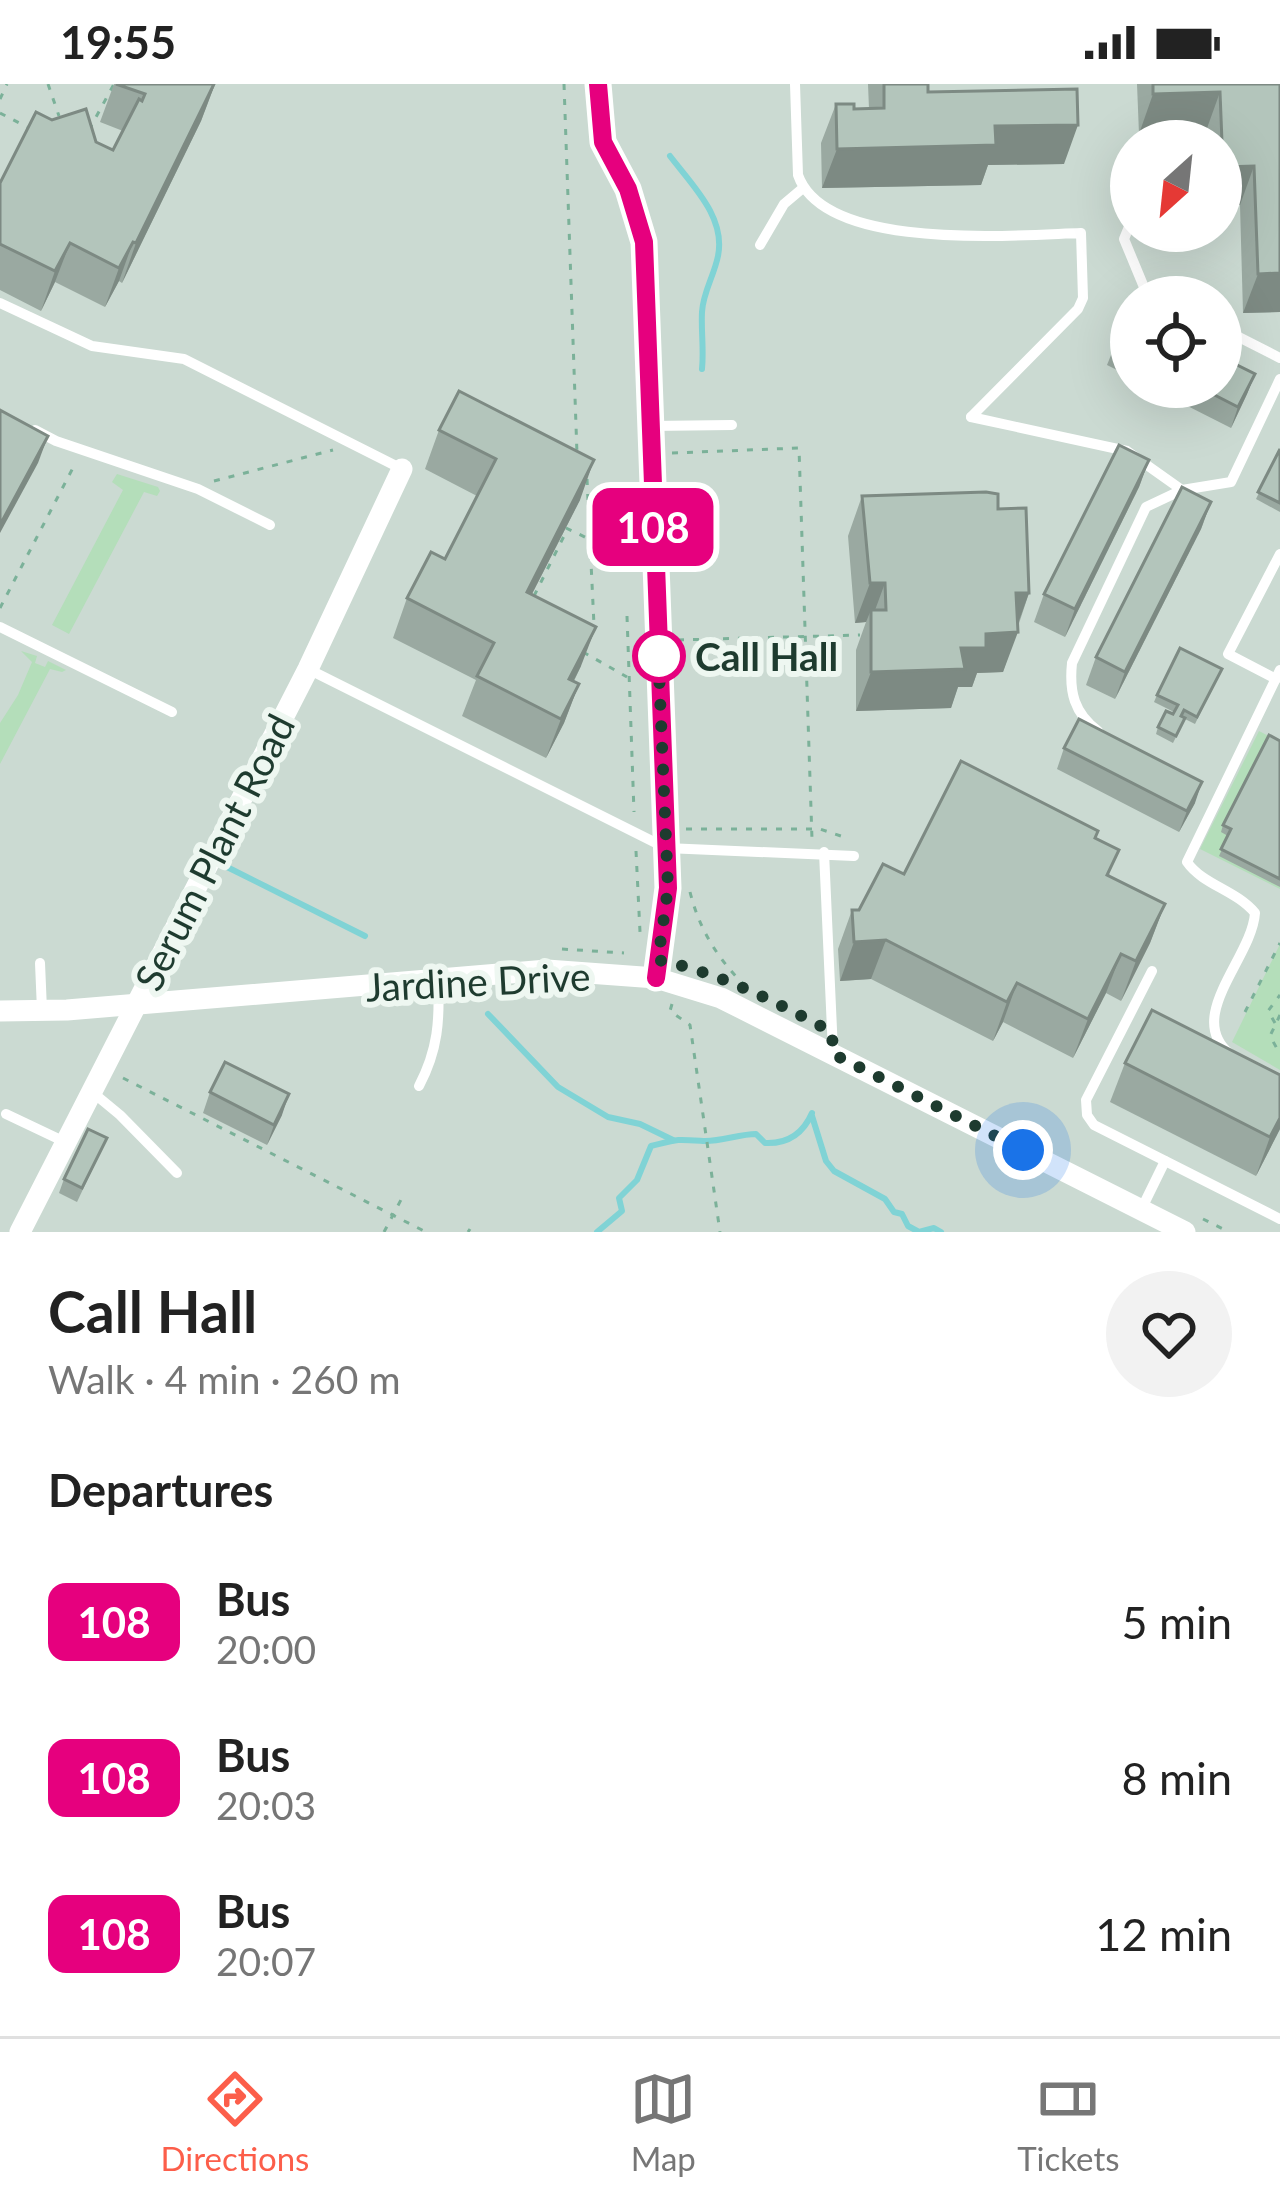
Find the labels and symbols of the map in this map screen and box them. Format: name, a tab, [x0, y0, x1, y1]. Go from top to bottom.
north arrow	[1110, 120, 1242, 252]
line badge: 108	[584, 488, 722, 566]
marker: Call Hall	[634, 631, 684, 681]
place label: Call Hall	[695, 633, 838, 679]
street label: Serum Plant Road	[125, 706, 303, 998]
street label: Jardine Drive	[364, 952, 592, 1010]
your location	[993, 1120, 1053, 1180]

